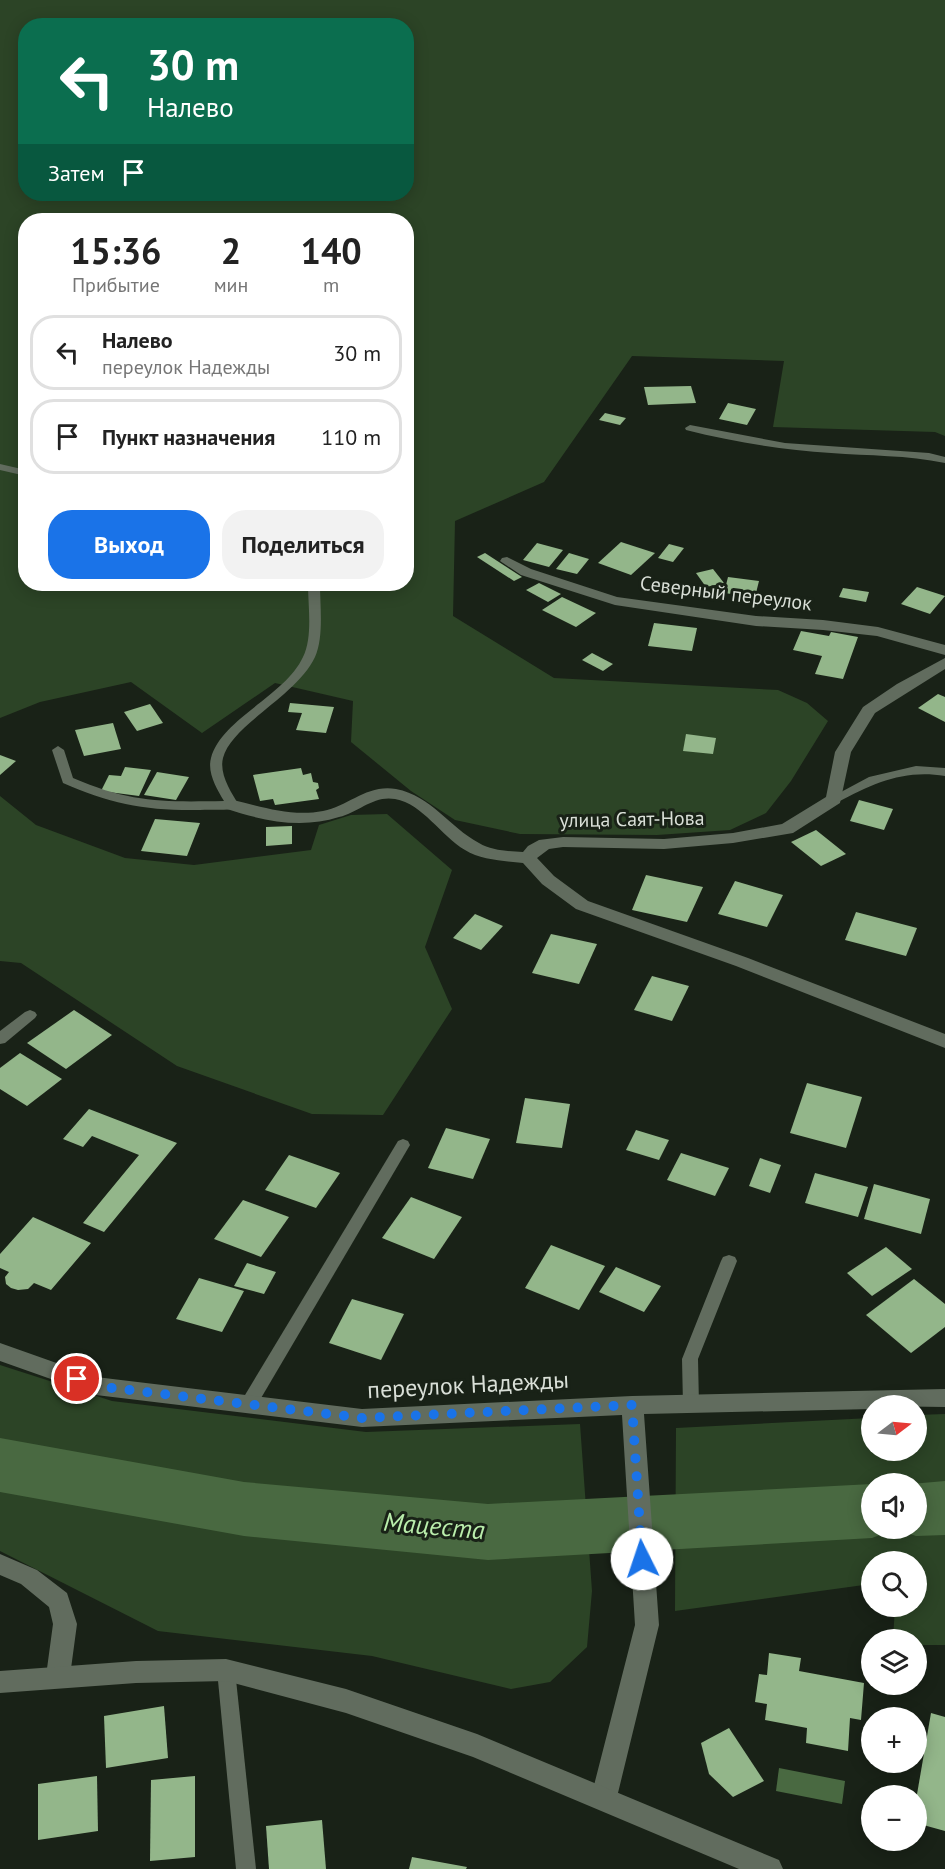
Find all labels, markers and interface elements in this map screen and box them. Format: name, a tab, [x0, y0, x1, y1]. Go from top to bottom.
text: 30 m	[147, 37, 239, 92]
icon: left	[48, 42, 126, 120]
text: Налево	[147, 90, 234, 124]
icon: arrive	[117, 156, 150, 189]
text: Затем	[48, 159, 105, 187]
text: 15:36	[70, 227, 162, 274]
text: 2	[221, 227, 241, 274]
text: 140	[301, 227, 362, 274]
text: Прибытие	[72, 272, 160, 298]
text: мин	[214, 272, 248, 298]
text: m	[323, 272, 339, 298]
text: Налево	[102, 326, 173, 354]
icon: left	[51, 336, 84, 369]
text: 30 m	[333, 339, 381, 367]
text: переулок Надежды	[102, 354, 270, 380]
icon: arrive	[51, 420, 84, 453]
text: Пункт назначения	[102, 423, 275, 451]
text: 110 m	[321, 423, 381, 451]
button: Выход	[48, 510, 210, 579]
button: Поделиться	[222, 510, 384, 579]
street label: Северный переулок	[639, 570, 814, 616]
street label: улица Саят-Нова	[559, 805, 705, 833]
pin	[51, 1353, 102, 1404]
icon: arrive	[60, 1362, 93, 1395]
street label: переулок Надежды	[366, 1364, 570, 1405]
north arrow	[861, 1395, 927, 1461]
map controls	[861, 1395, 927, 1851]
button: sound	[861, 1473, 927, 1539]
water label: Мацеста	[382, 1505, 486, 1546]
position arrow	[610, 1527, 674, 1591]
button: search	[861, 1551, 927, 1617]
button: layers	[861, 1629, 927, 1695]
button: +	[861, 1707, 927, 1773]
button: −	[861, 1785, 927, 1851]

